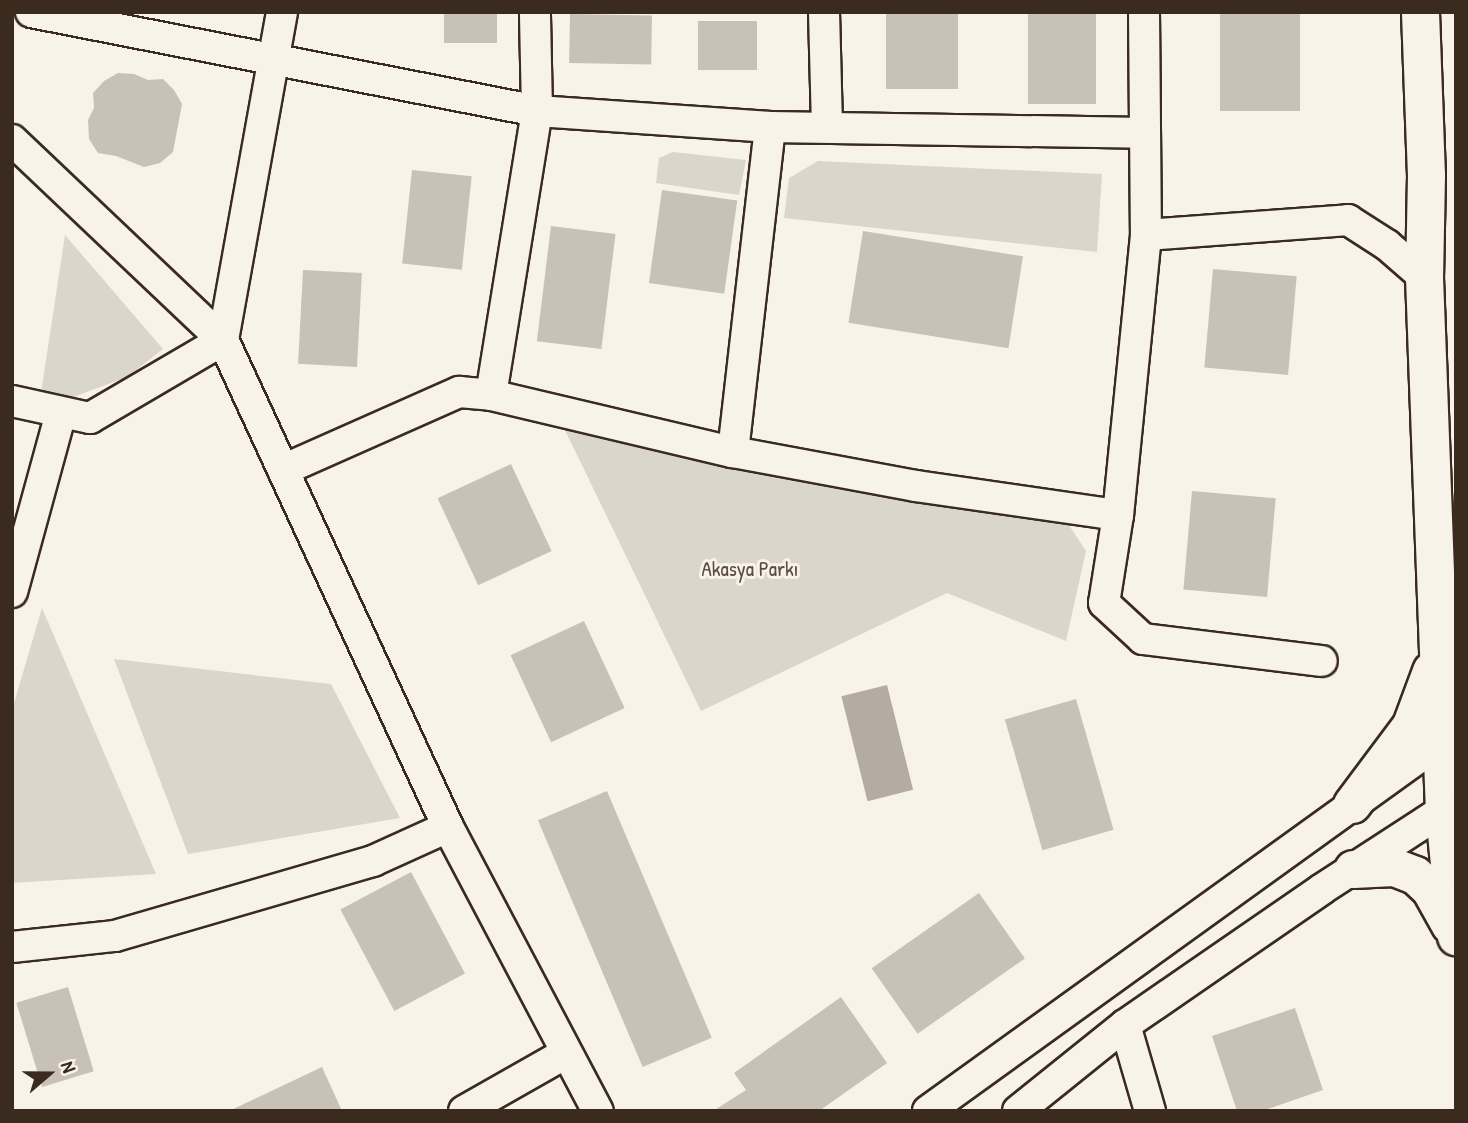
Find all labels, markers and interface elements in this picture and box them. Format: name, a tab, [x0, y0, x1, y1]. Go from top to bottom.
park label: Akasya Parkı	[701, 556, 799, 582]
north arrow	[14, 1039, 84, 1109]
text: N	[55, 1058, 83, 1076]

